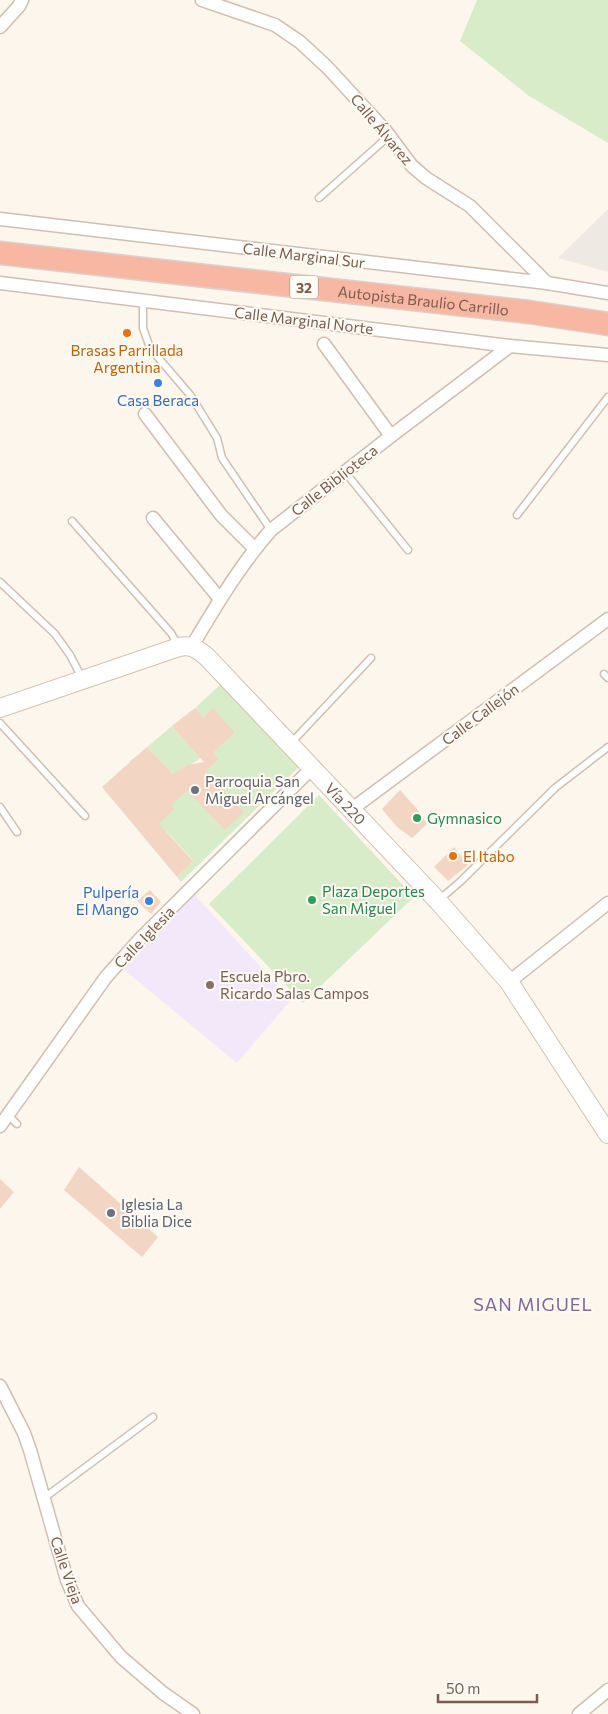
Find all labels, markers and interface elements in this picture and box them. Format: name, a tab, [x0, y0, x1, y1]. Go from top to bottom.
street label: Calle Álvarez	[347, 89, 418, 168]
street label: Calle Marginal Sur	[242, 239, 366, 271]
road number: 32	[290, 276, 318, 298]
street label: Autopista Braulio Carrillo	[337, 282, 510, 319]
street label: Calle Marginal Norte	[233, 303, 375, 337]
marker: Brasas Parrillada Argentina	[121, 327, 133, 339]
place label: Brasas Parrillada Argentina	[71, 341, 183, 376]
marker: Casa Beraca	[152, 377, 164, 389]
place label: Casa Beraca	[117, 391, 199, 409]
street label: Calle Biblioteca	[287, 441, 381, 519]
street label: Calle Callejón	[438, 679, 522, 749]
place label: Parroquia San Miguel Arcángel	[205, 772, 314, 807]
street label: Vía 220	[322, 779, 370, 828]
marker: Parroquia San Miguel Arcángel	[189, 784, 201, 796]
place label: Gymnasico	[427, 809, 502, 827]
marker: Gymnasico	[411, 812, 423, 824]
place label: El Itabo	[463, 847, 515, 865]
marker: El Itabo	[447, 850, 459, 862]
place label: Plaza Deportes San Miguel	[322, 882, 425, 917]
place label: Pulpería El Mango	[76, 883, 139, 918]
marker: Plaza Deportes San Miguel	[306, 894, 318, 906]
marker: Pulpería El Mango	[143, 895, 155, 907]
street label: Calle Iglesia	[110, 902, 178, 972]
place label: Escuela Pbro. Ricardo Salas Campos	[220, 967, 369, 1002]
marker: Escuela Pbro. Ricardo Salas Campos	[204, 979, 216, 991]
place label: Iglesia La Biblia Dice	[121, 1195, 192, 1230]
marker: Iglesia La Biblia Dice	[105, 1207, 117, 1219]
district label: SAN MIGUEL	[473, 1293, 593, 1315]
street label: Calle Vieja	[47, 1534, 87, 1606]
scale bar	[438, 1672, 537, 1704]
text: 50 m	[446, 1679, 480, 1697]

